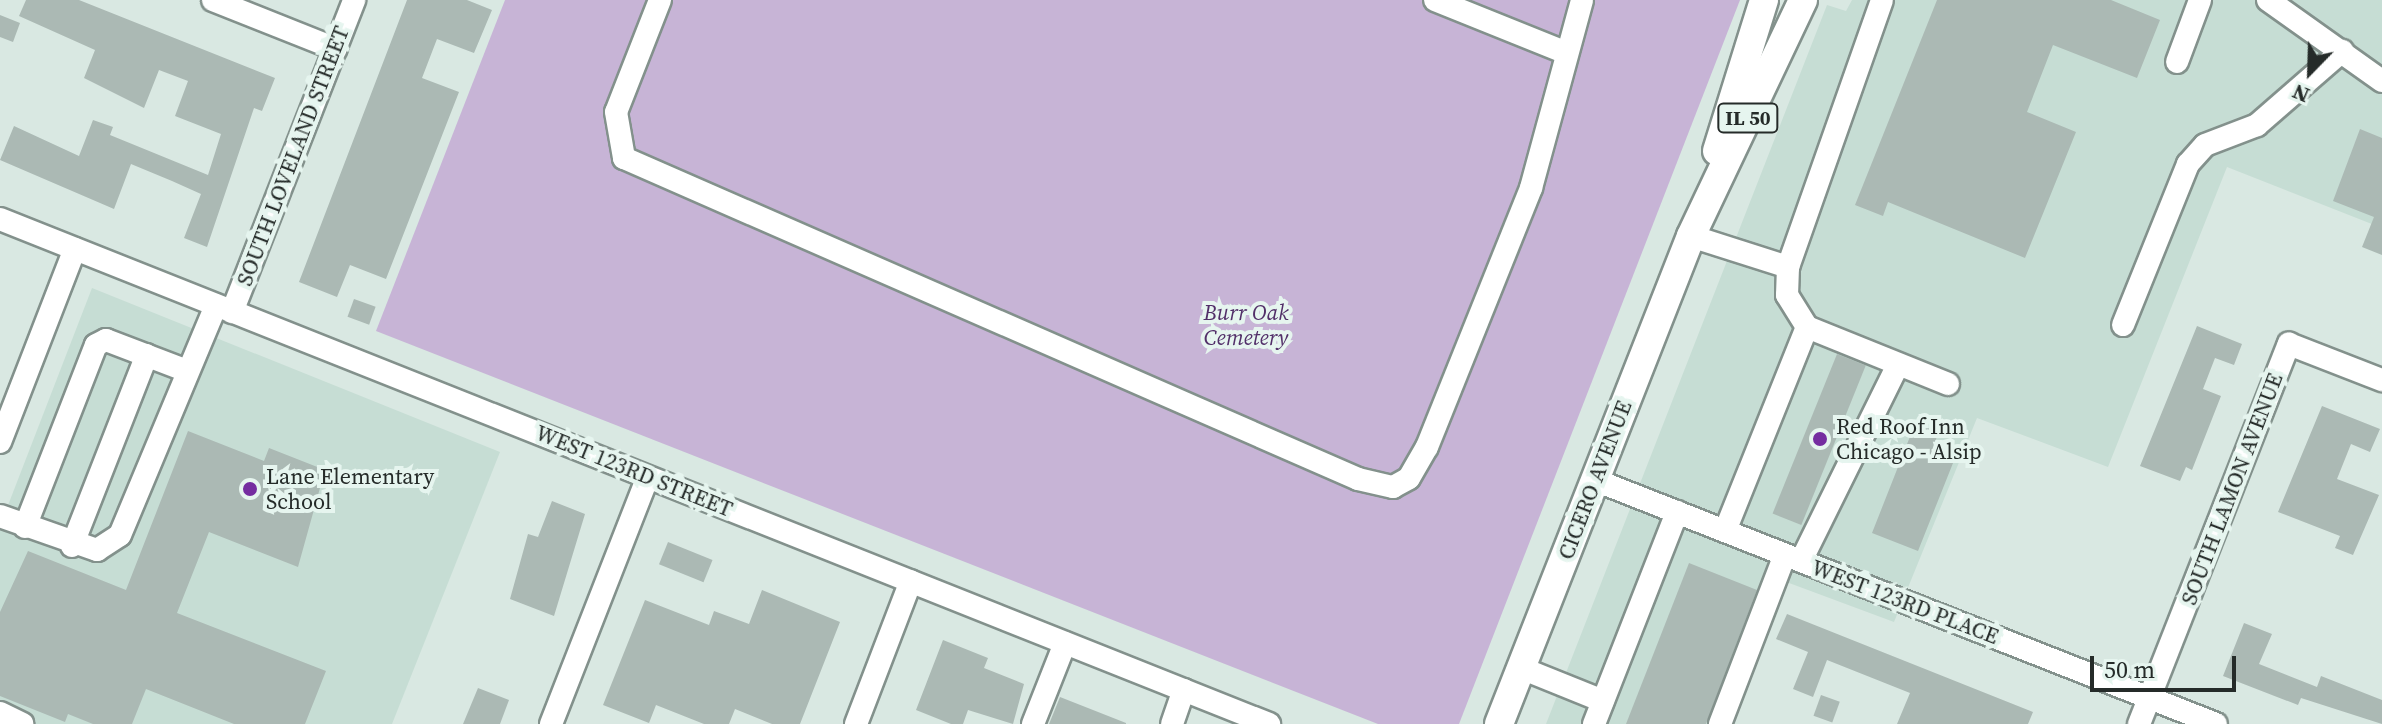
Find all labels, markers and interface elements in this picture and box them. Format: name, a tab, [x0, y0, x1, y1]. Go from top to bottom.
street label: SOUTH LOVELAND STREET	[231, 22, 355, 290]
north arrow	[2270, 32, 2350, 112]
text: N	[2287, 77, 2314, 111]
road number: IL 50	[1716, 102, 1780, 134]
park label: Burr Oak Cemetery	[1203, 299, 1289, 350]
street label: SOUTH LAMON AVENUE	[2176, 369, 2288, 609]
street label: CICERO AVENUE	[1553, 397, 1637, 563]
place label: Red Roof Inn Chicago - Alsip	[1836, 413, 1982, 464]
street label: WEST 123RD STREET	[532, 419, 736, 523]
marker: Red Roof Inn Chicago - Alsip	[1811, 430, 1829, 448]
place label: Lane Elementary School	[266, 463, 434, 514]
marker: Lane Elementary School	[241, 480, 259, 498]
street label: WEST 123RD PLACE	[1808, 554, 2002, 650]
scale bar	[2094, 640, 2240, 690]
text: 50 m	[2104, 653, 2155, 686]

